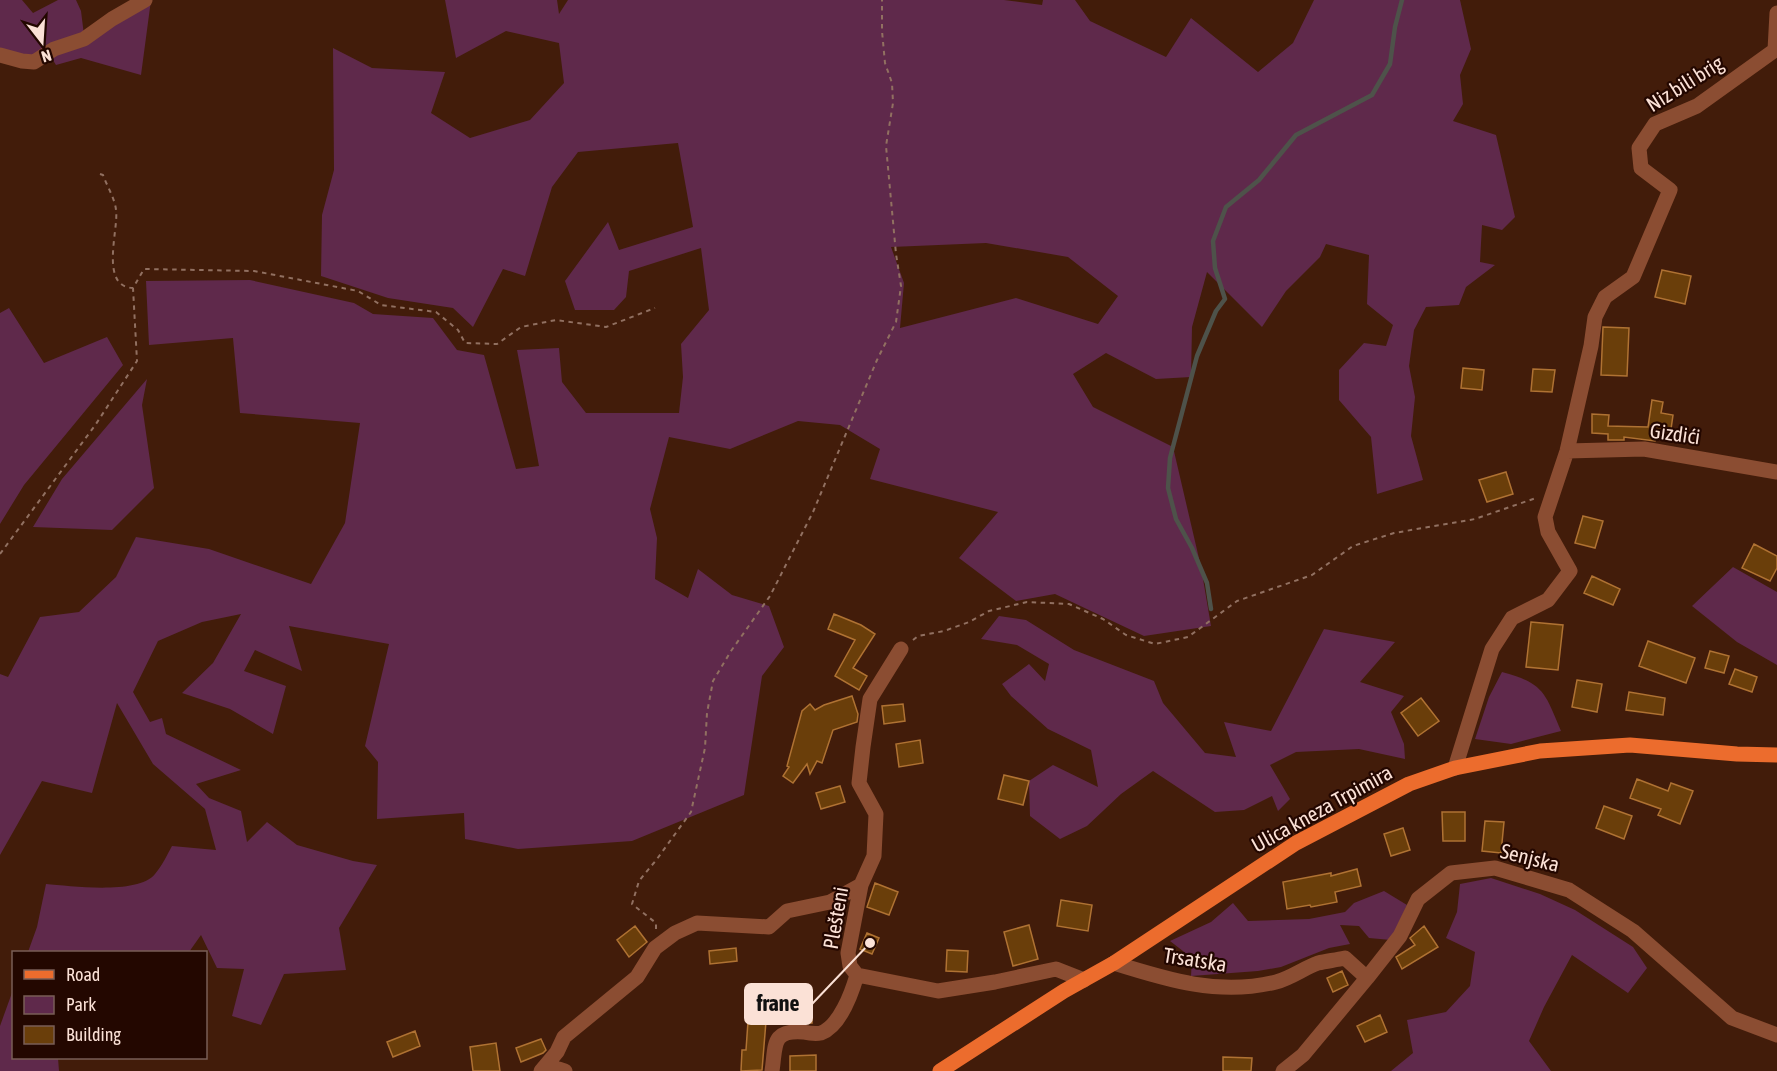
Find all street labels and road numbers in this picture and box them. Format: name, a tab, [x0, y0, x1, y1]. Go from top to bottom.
street label: Niz bili brig	[1642, 50, 1727, 116]
street label: Gizdići	[1648, 418, 1702, 448]
street label: Ulica kneza Trpimira	[1247, 760, 1396, 857]
street label: Senjska	[1498, 838, 1562, 876]
street label: Plešteni	[818, 885, 852, 951]
street label: Trsatska	[1162, 942, 1229, 976]

